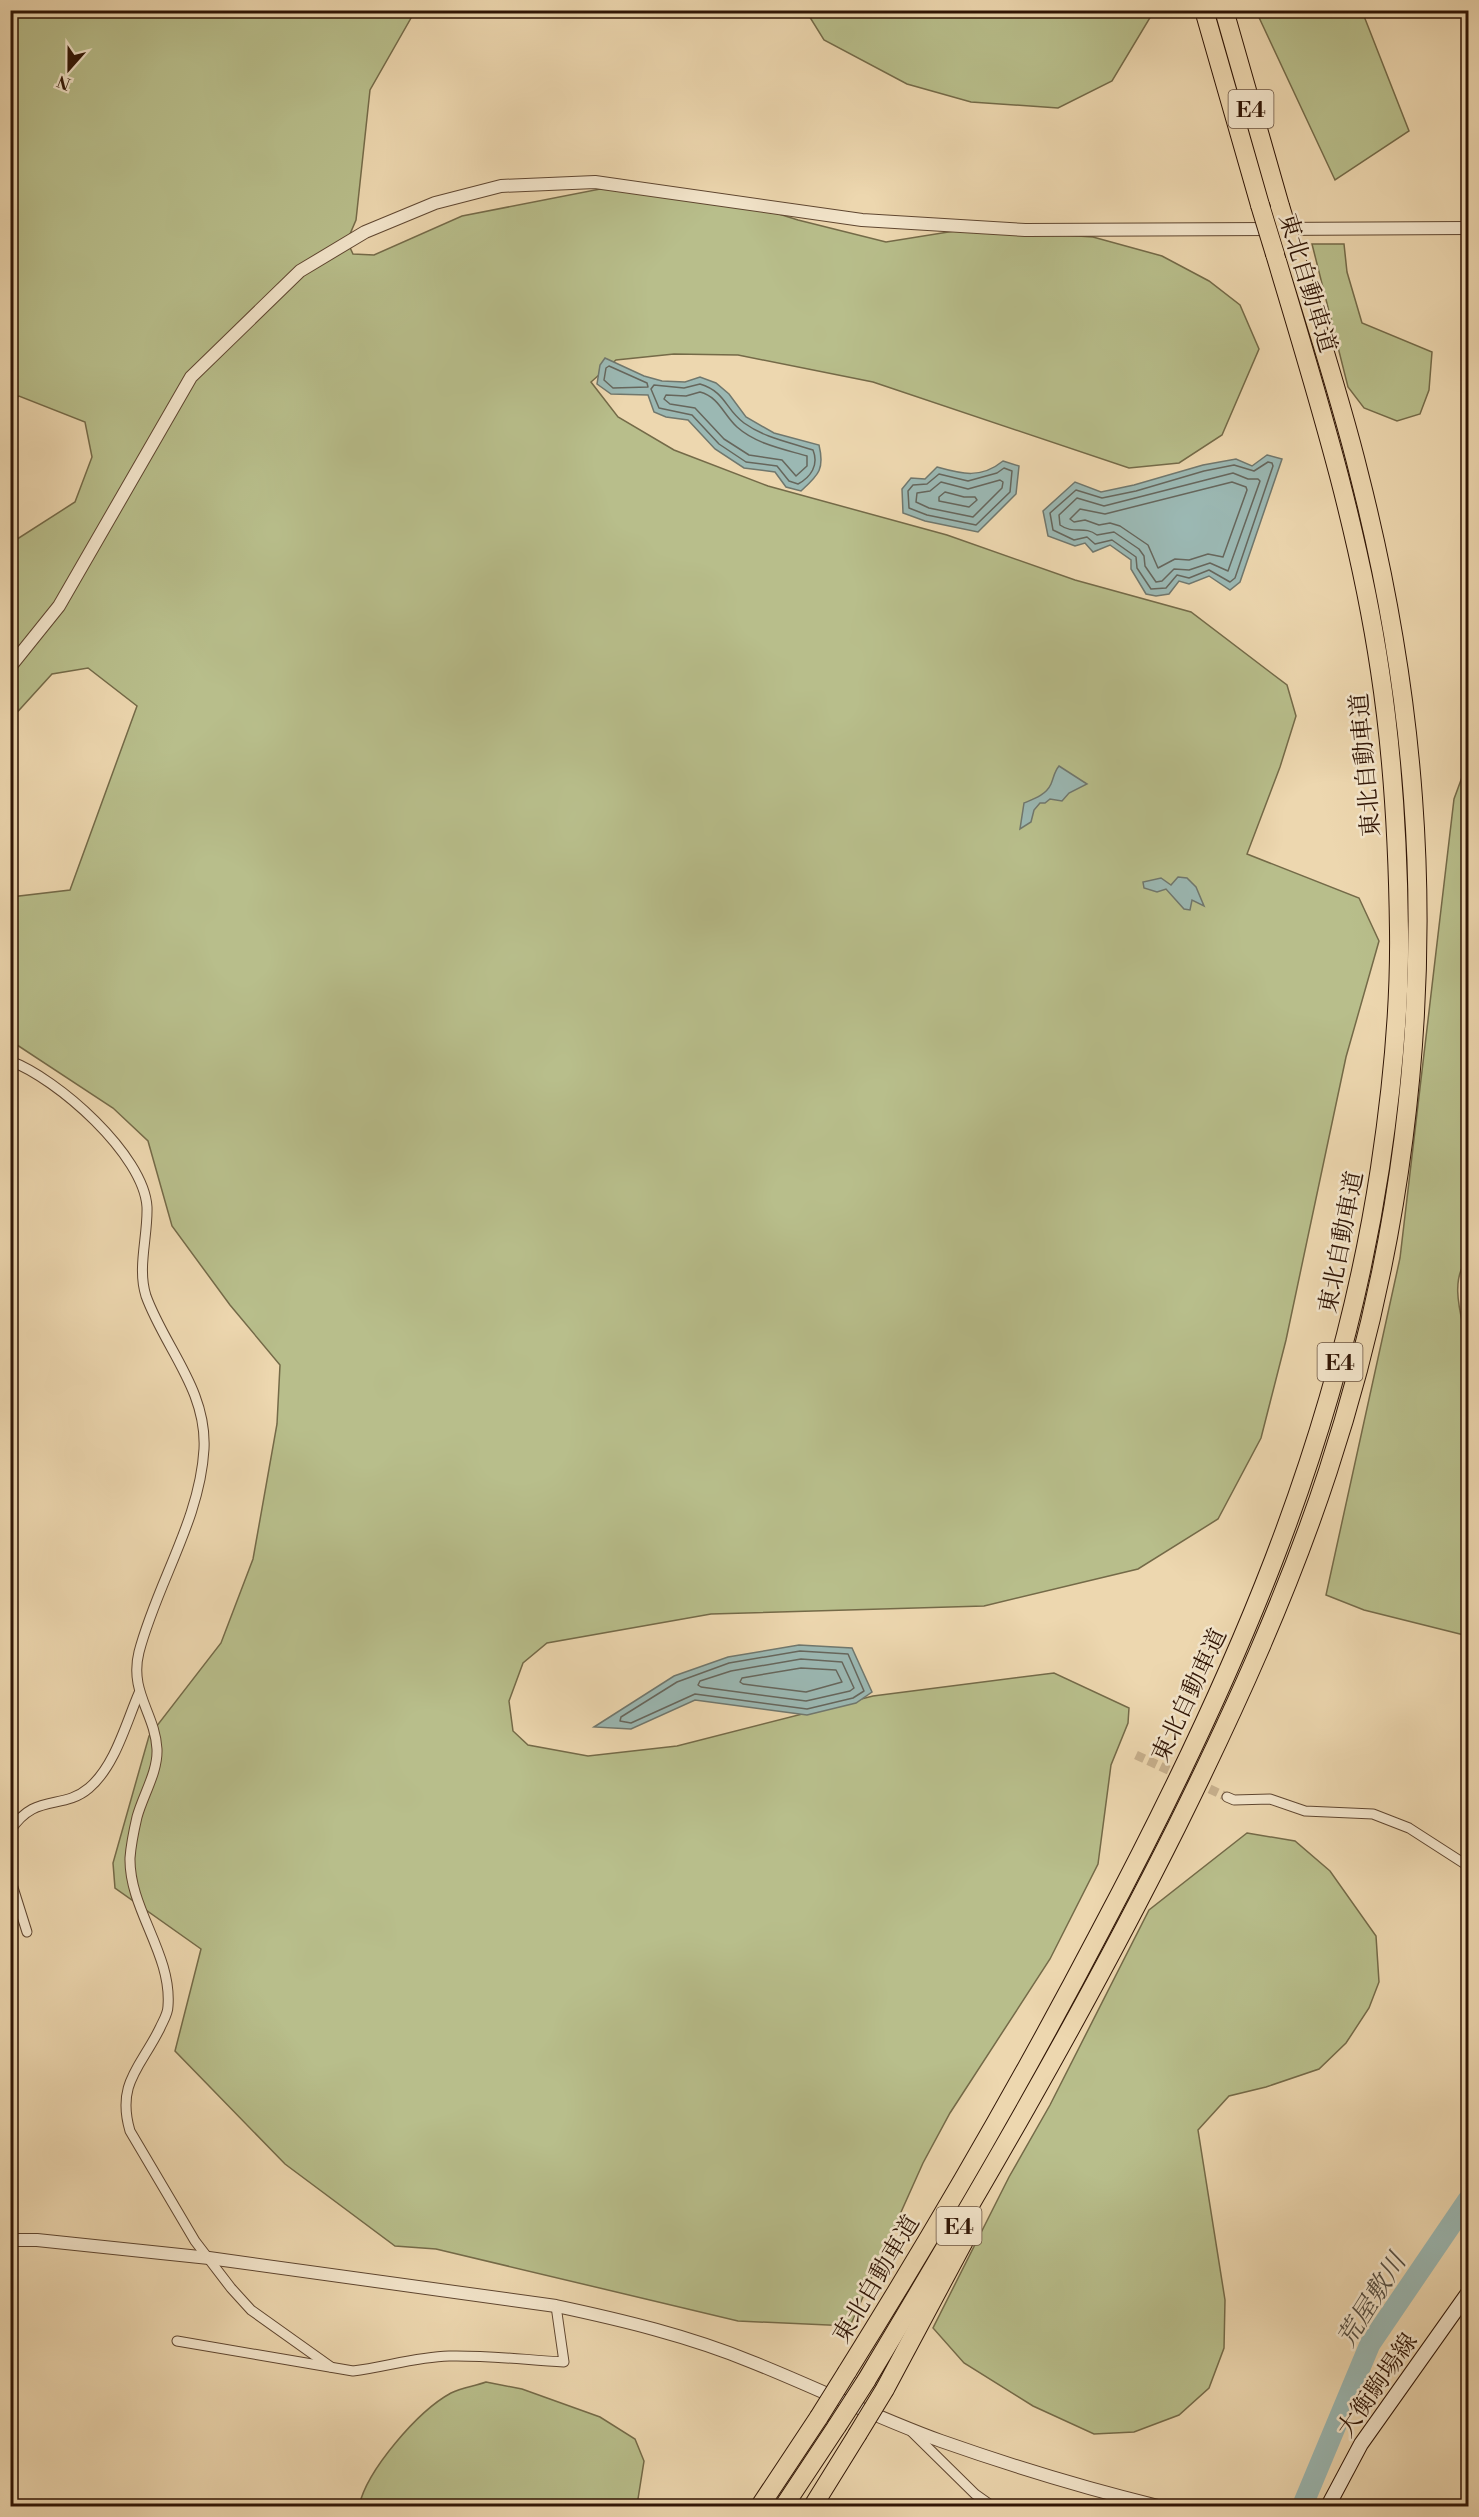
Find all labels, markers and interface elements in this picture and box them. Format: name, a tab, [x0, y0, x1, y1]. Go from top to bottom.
north arrow	[39, 39, 99, 99]
text: N	[54, 70, 73, 94]
road number: E4	[1228, 90, 1274, 128]
street label: 東北自動車道	[1272, 210, 1342, 357]
street label: 東北自動車道	[1345, 692, 1387, 838]
street label: 東北自動車道	[1314, 1169, 1370, 1316]
road number: E4	[1318, 1343, 1362, 1381]
street label: 東北自動車道	[1146, 1624, 1234, 1767]
road number: E4	[936, 2207, 982, 2245]
street label: 東北自動車道	[827, 2210, 927, 2349]
water label: 荒屋敷川	[1331, 2245, 1415, 2353]
street label: 大衡駒場線	[1331, 2328, 1425, 2443]

